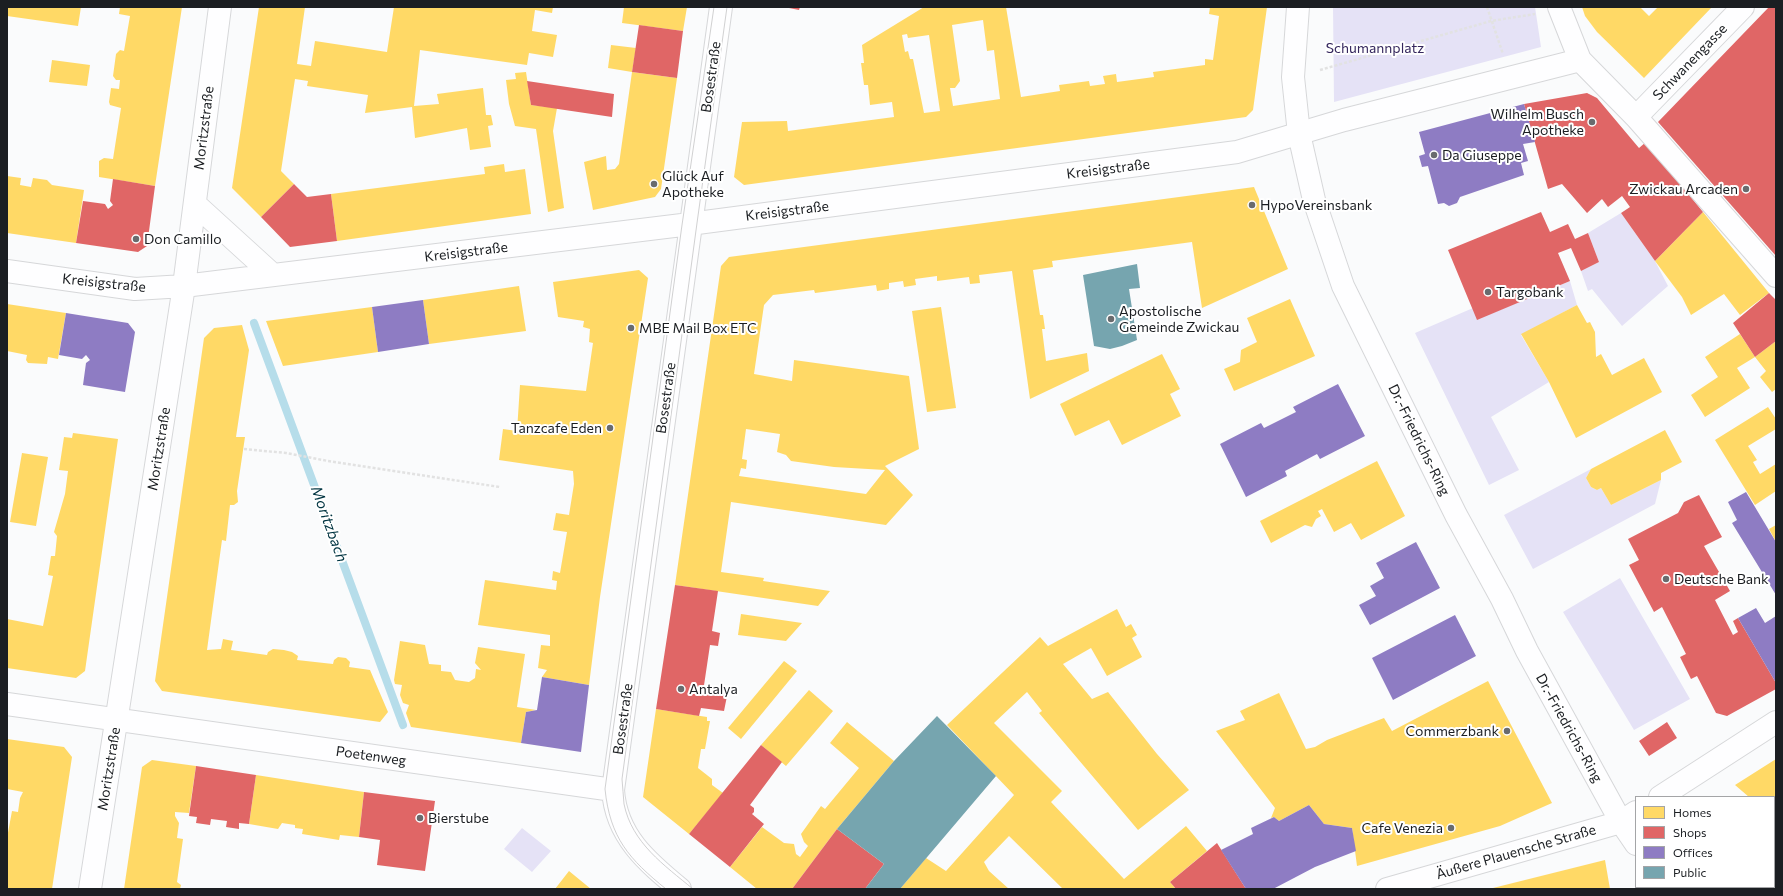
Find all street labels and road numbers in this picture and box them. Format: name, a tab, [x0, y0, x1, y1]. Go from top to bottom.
street label: Schwanengasse	[1649, 20, 1731, 104]
street label: Bosestraße	[698, 40, 724, 114]
street label: Moritzstraße	[191, 85, 217, 171]
street label: Kreisigstraße	[1065, 156, 1151, 182]
street label: Kreisigstraße	[744, 198, 830, 224]
street label: Kreisigstraße	[423, 239, 509, 265]
street label: Kreisigstraße	[61, 270, 147, 296]
street label: Bosestraße	[653, 361, 679, 435]
street label: Dr.-Friedrichs-Ring	[1385, 382, 1453, 498]
street label: Moritzstraße	[144, 406, 174, 492]
street label: Dr.-Friedrichs-Ring	[1532, 671, 1606, 785]
street label: Bosestraße	[610, 682, 636, 756]
street label: Moritzstraße	[94, 726, 124, 812]
street label: Poetenweg	[335, 743, 407, 769]
street label: Äußere Plauensche Straße	[1434, 821, 1598, 883]

